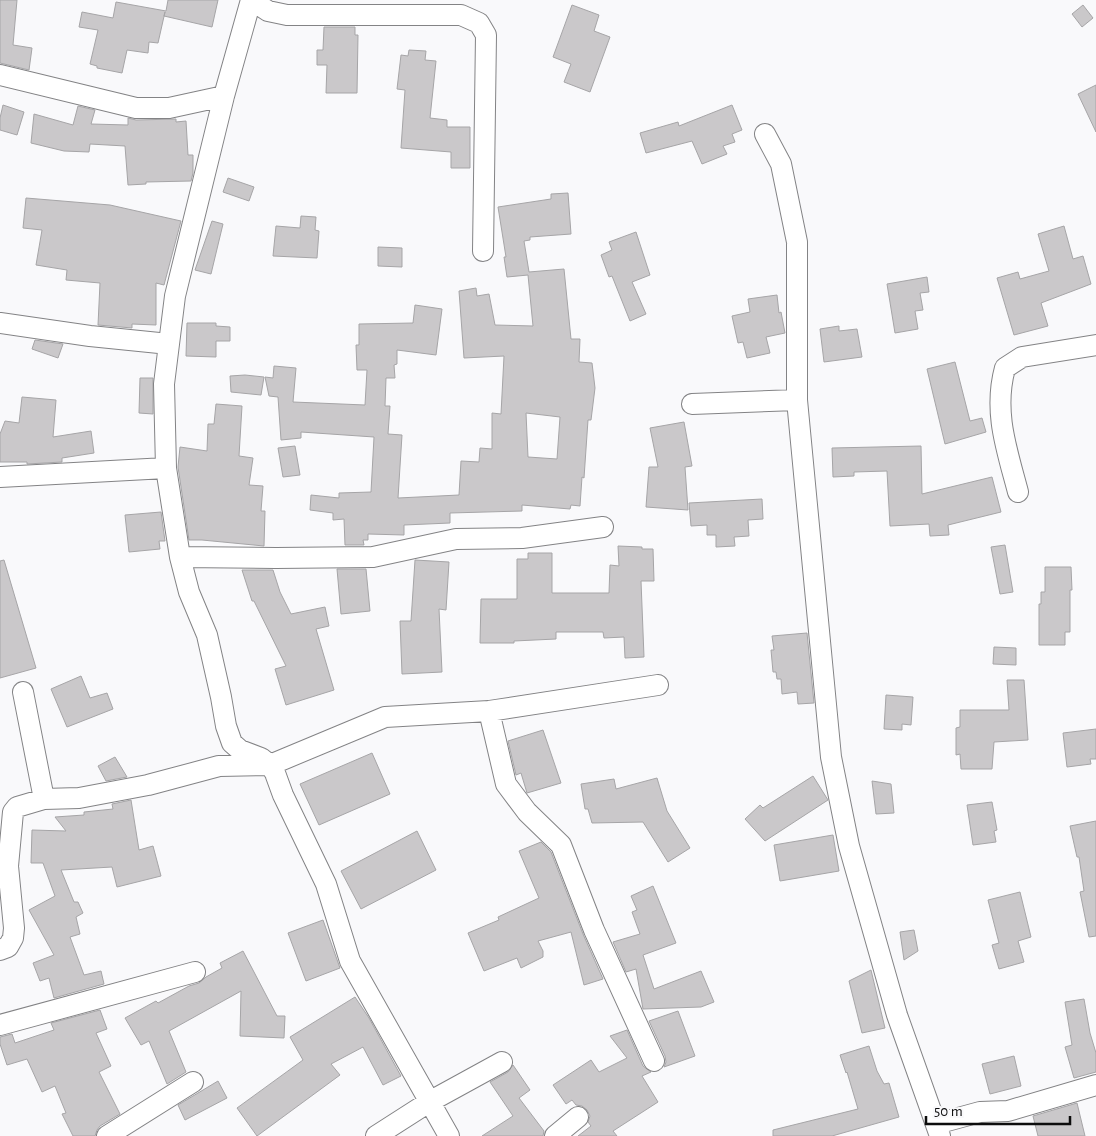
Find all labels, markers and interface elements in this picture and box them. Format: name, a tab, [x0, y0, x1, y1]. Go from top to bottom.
scale bar	[926, 1094, 1070, 1126]
text: 50 m	[934, 1104, 963, 1119]

